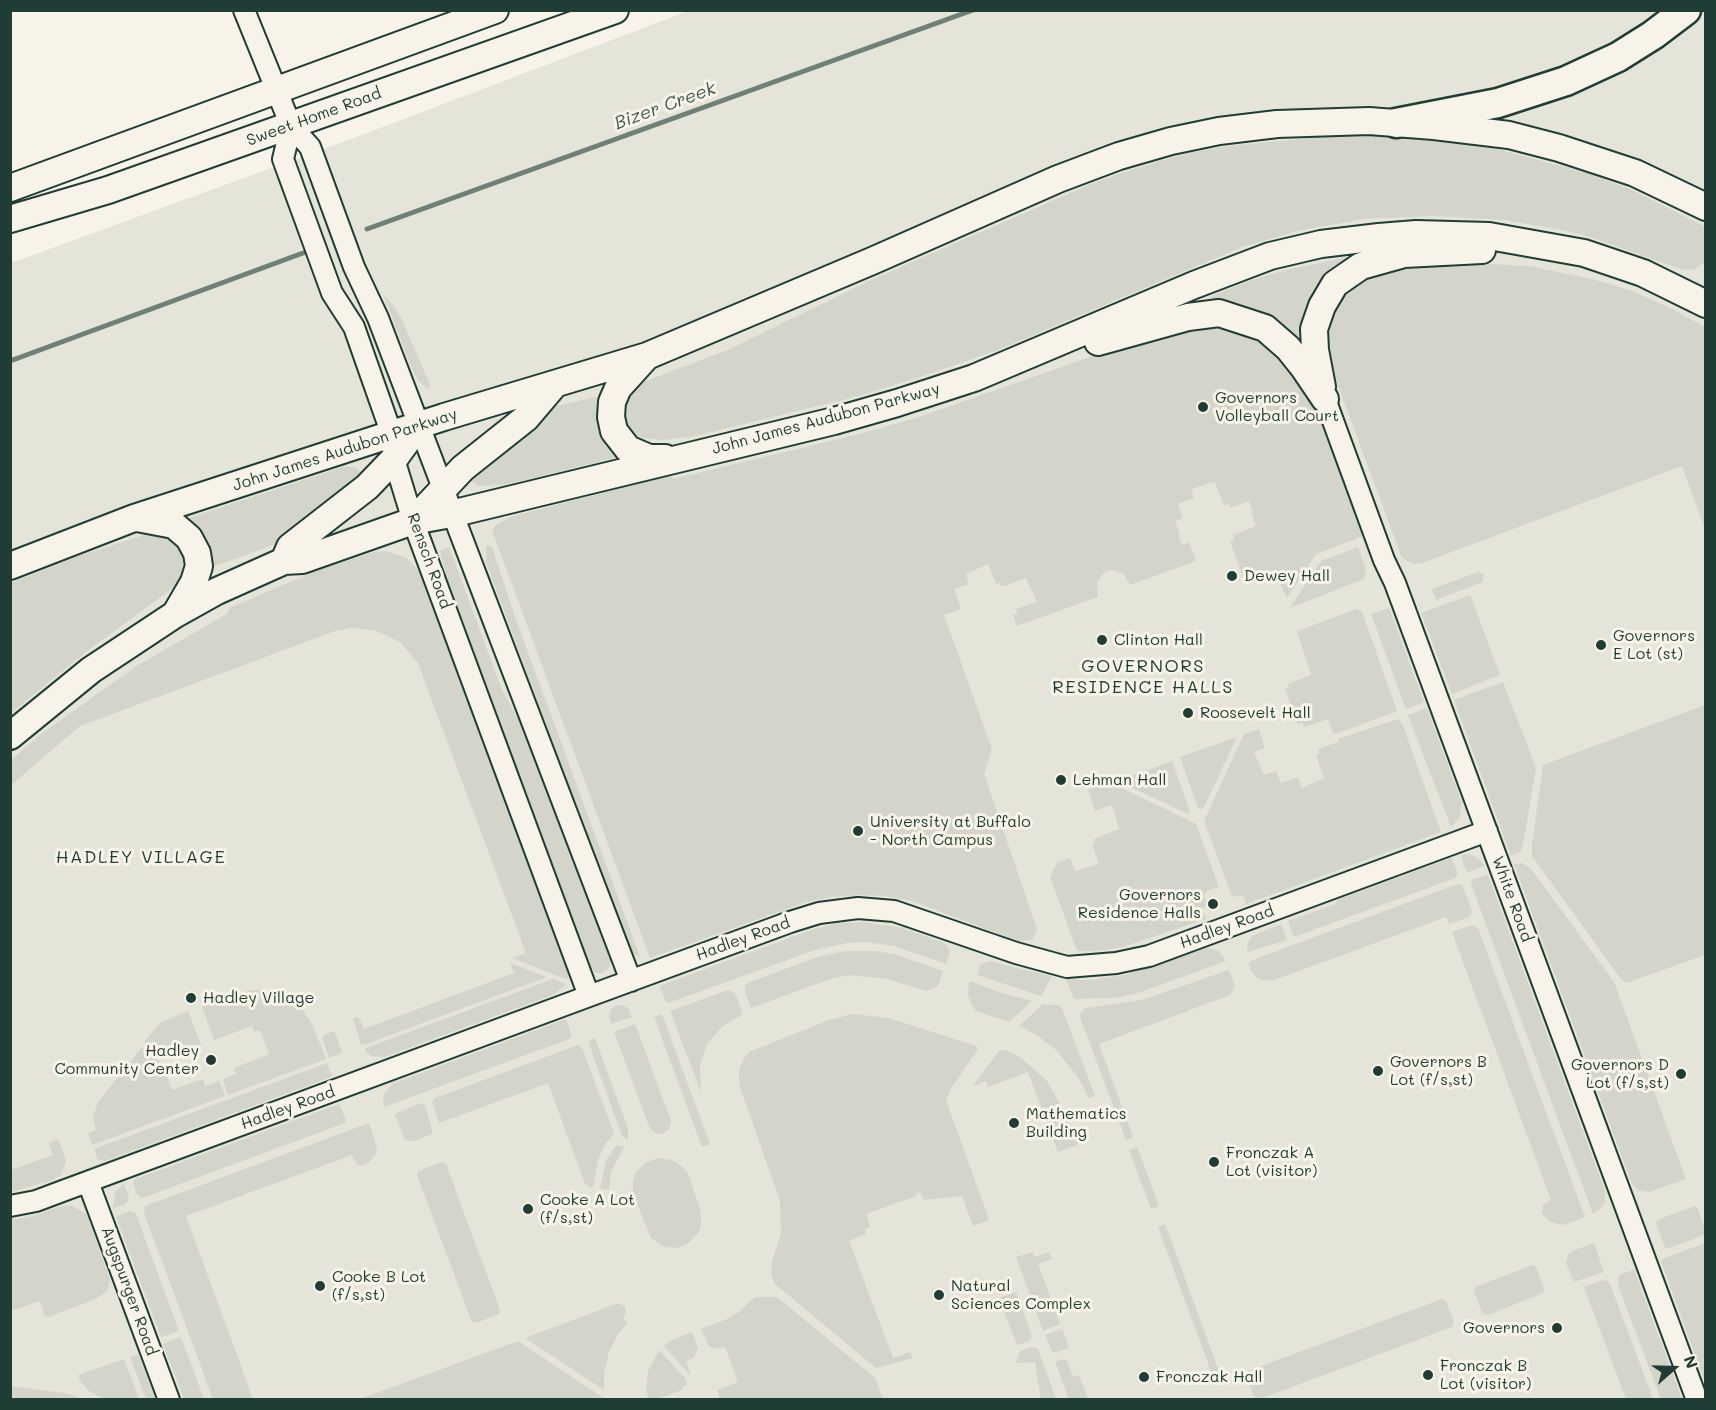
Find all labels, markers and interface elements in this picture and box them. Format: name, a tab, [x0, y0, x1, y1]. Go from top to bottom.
water label: Bizer Creek	[611, 78, 719, 134]
street label: Sweet Home Road	[244, 84, 384, 150]
street label: John James Audubon Parkway	[710, 379, 942, 459]
place label: Governors Volleyball Court	[1215, 388, 1339, 426]
marker: Governors Volleyball Court	[1196, 400, 1210, 414]
street label: John James Audubon Parkway	[230, 405, 460, 495]
street label: Rensch Road	[403, 511, 455, 611]
place label: Dewey Hall	[1244, 566, 1330, 586]
marker: Dewey Hall	[1225, 569, 1239, 583]
place label: Governors E Lot (st)	[1613, 626, 1695, 664]
place label: Clinton Hall	[1114, 630, 1203, 650]
marker: Clinton Hall	[1095, 633, 1109, 647]
marker: Governors E Lot (st)	[1594, 638, 1608, 652]
district label: GOVERNORS RESIDENCE HALLS	[1052, 655, 1234, 698]
place label: Roosevelt Hall	[1200, 703, 1311, 723]
marker: Roosevelt Hall	[1181, 706, 1195, 720]
place label: Lehman Hall	[1073, 770, 1166, 790]
marker: Lehman Hall	[1054, 773, 1068, 787]
place label: University at Buffalo - North Campus	[870, 812, 1031, 850]
marker: University at Buffalo - North Campus	[851, 824, 865, 838]
district label: HADLEY VILLAGE	[56, 846, 226, 868]
street label: White Road	[1488, 853, 1536, 945]
place label: Governors Residence Halls	[1078, 885, 1201, 923]
marker: Governors Residence Halls	[1206, 897, 1220, 911]
street label: Hadley Road	[1177, 901, 1277, 953]
street label: Hadley Road	[693, 913, 793, 965]
place label: Hadley Village	[203, 988, 314, 1008]
marker: Hadley Village	[184, 991, 198, 1005]
place label: Hadley Community Center	[54, 1041, 199, 1079]
place label: Governors B Lot (f/s,st)	[1390, 1052, 1487, 1090]
marker: Hadley Community Center	[204, 1053, 218, 1067]
place label: Governors D Lot (f/s,st)	[1571, 1055, 1669, 1093]
marker: Governors B Lot (f/s,st)	[1371, 1064, 1385, 1078]
marker: Governors D Lot (f/s,st)	[1674, 1067, 1688, 1081]
street label: Hadley Road	[238, 1082, 338, 1134]
place label: Mathematics Building	[1026, 1104, 1127, 1142]
marker: Mathematics Building	[1007, 1116, 1021, 1130]
place label: Fronczak A Lot (visitor)	[1226, 1143, 1318, 1181]
marker: Fronczak A Lot (visitor)	[1207, 1155, 1221, 1169]
place label: Cooke A Lot (f/s,st)	[540, 1190, 635, 1228]
marker: Cooke A Lot (f/s,st)	[521, 1202, 535, 1216]
street label: Augspurger Road	[97, 1224, 161, 1358]
place label: Cooke B Lot (f/s,st)	[332, 1267, 426, 1305]
place label: Natural Sciences Complex	[951, 1276, 1091, 1314]
marker: Cooke B Lot (f/s,st)	[313, 1279, 327, 1293]
marker: Natural Sciences Complex	[932, 1288, 946, 1302]
place label: Governors	[1463, 1318, 1545, 1338]
marker: Governors	[1550, 1321, 1564, 1335]
north arrow	[1644, 1338, 1704, 1398]
text: N	[1679, 1352, 1703, 1371]
place label: Fronczak B Lot (visitor)	[1440, 1356, 1532, 1394]
place label: Fronczak Hall	[1156, 1367, 1263, 1387]
marker: Fronczak B Lot (visitor)	[1421, 1368, 1435, 1382]
marker: Fronczak Hall	[1137, 1370, 1151, 1384]

